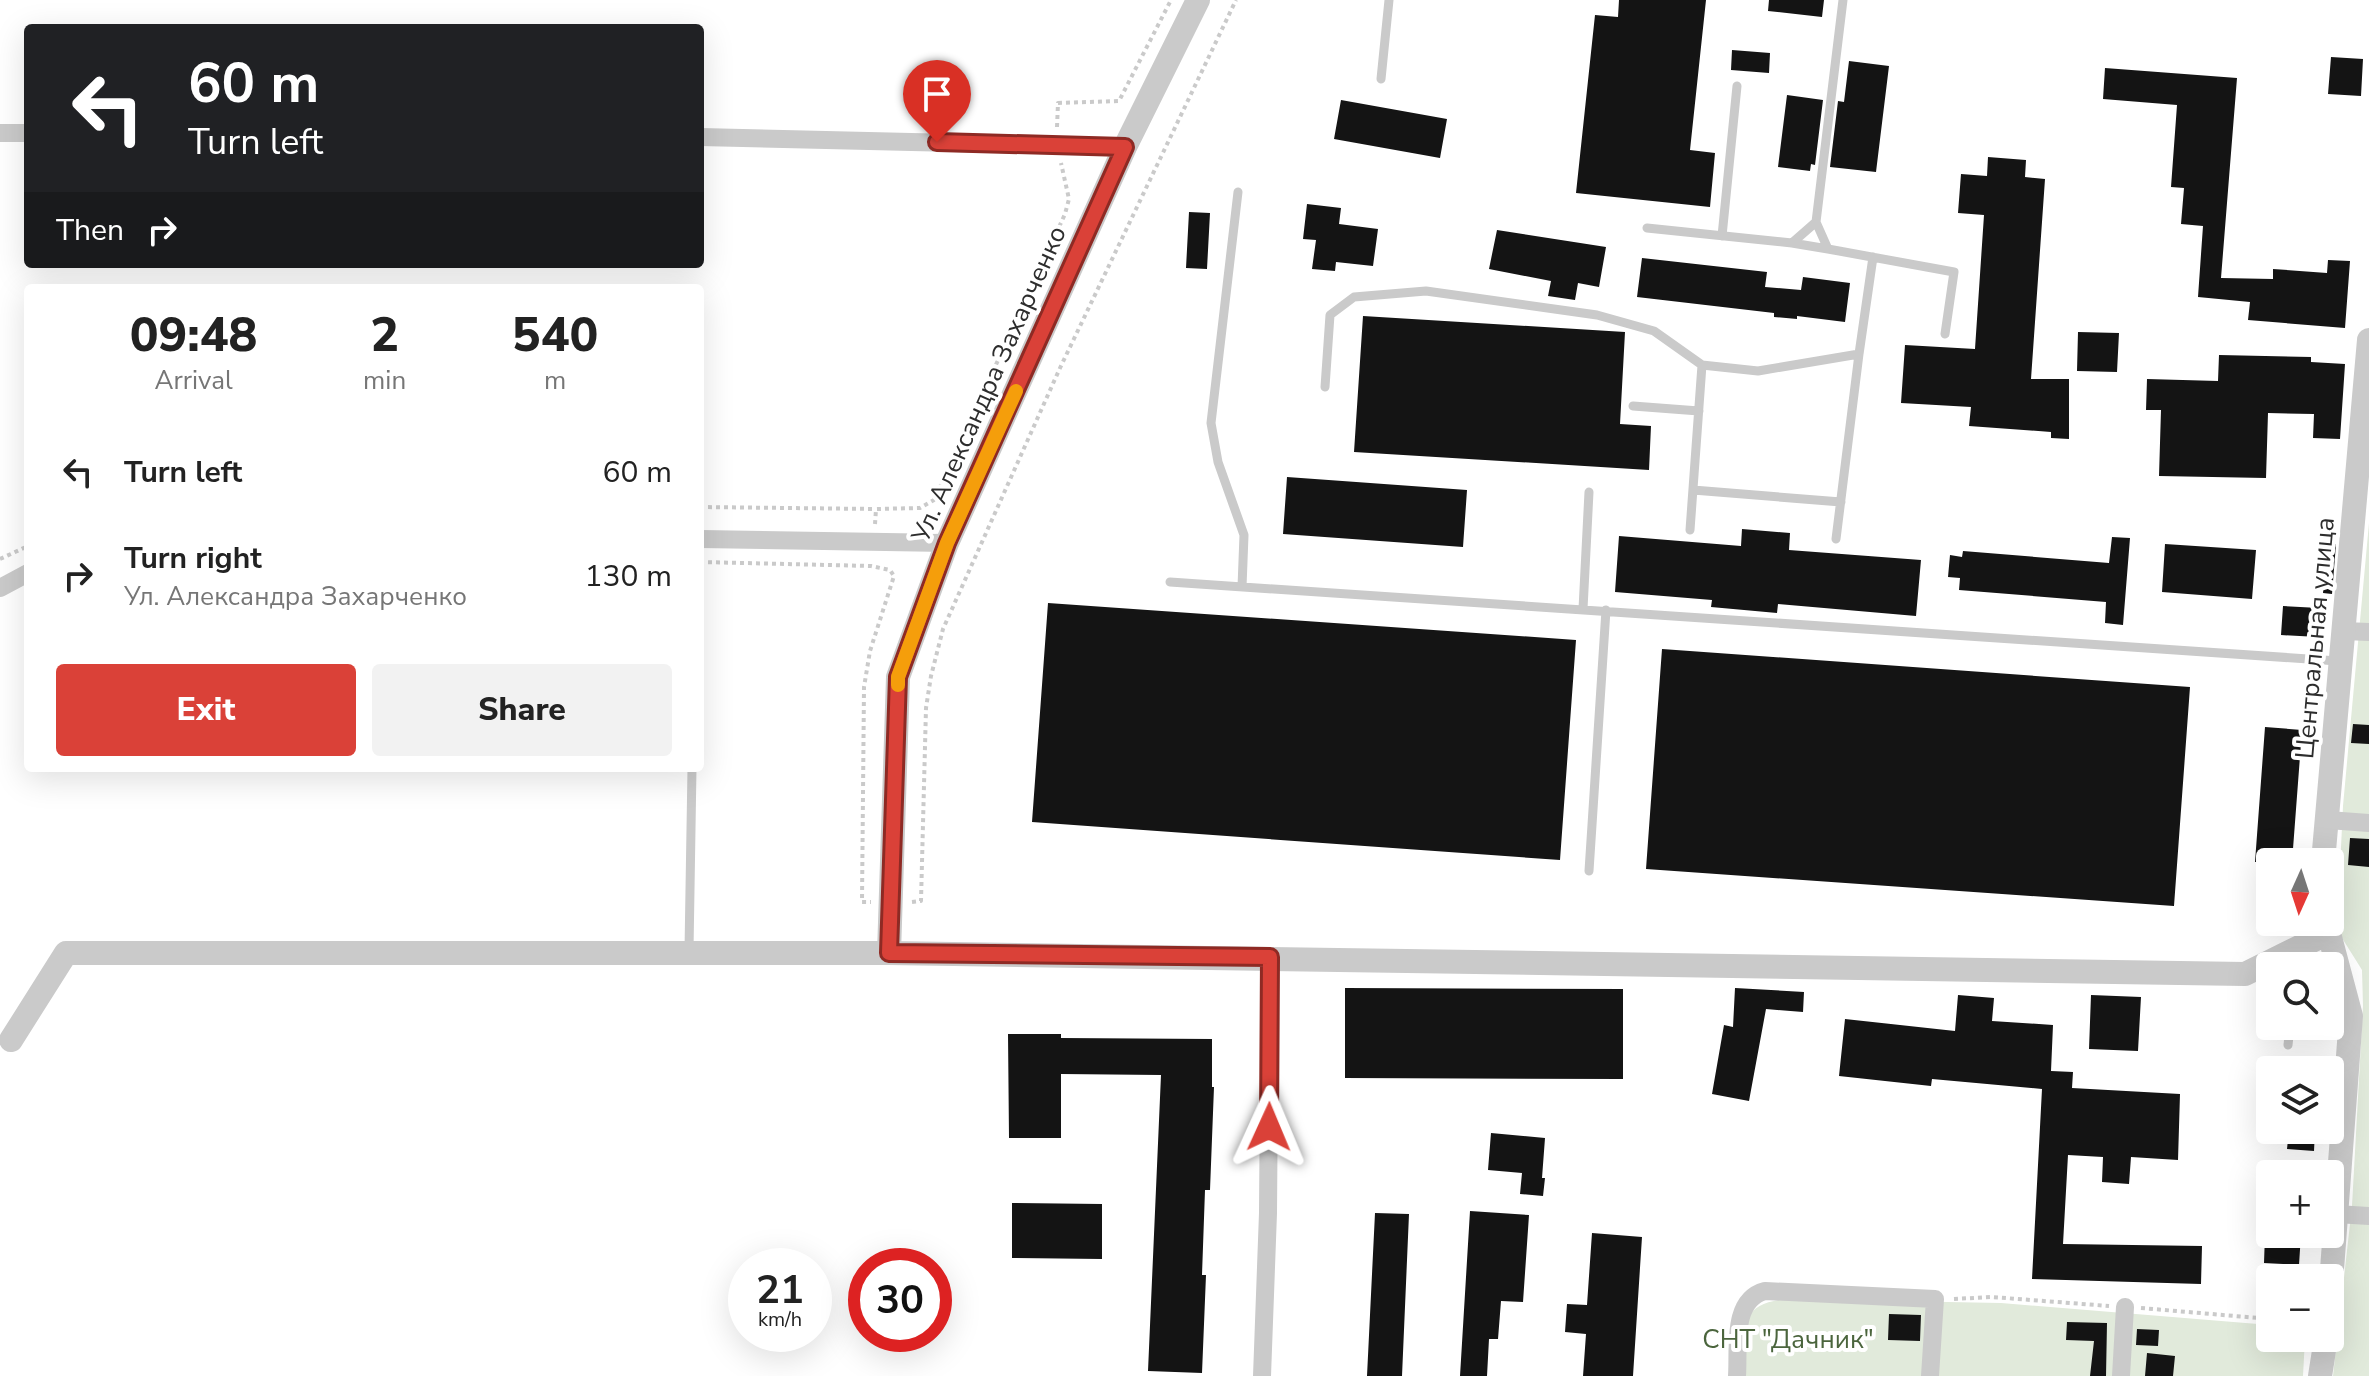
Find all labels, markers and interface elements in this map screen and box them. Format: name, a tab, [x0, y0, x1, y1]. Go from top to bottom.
text: 60 m	[188, 45, 319, 122]
icon: left	[56, 56, 160, 160]
pin	[903, 60, 971, 142]
icon: arrive	[915, 72, 959, 116]
text: Turn left	[188, 118, 323, 167]
icon: right	[140, 208, 184, 252]
text: Then	[56, 210, 124, 251]
street label: Ул. Александра Захарченко	[903, 220, 1075, 549]
text: 09:48	[130, 302, 257, 368]
text: 2	[370, 302, 399, 368]
text: 540	[512, 302, 598, 368]
text: Arrival	[154, 363, 233, 398]
text: min	[363, 363, 406, 398]
text: m	[544, 363, 566, 398]
icon: left	[56, 450, 100, 494]
text: Turn left	[124, 452, 242, 493]
text: 60 m	[603, 452, 672, 493]
street label: Центральная улица	[2287, 516, 2343, 760]
text: Turn right	[124, 538, 262, 579]
icon: right	[56, 554, 100, 598]
text: 130 m	[585, 556, 672, 597]
text: Ул. Александра Захарченко	[124, 579, 467, 614]
button: Exit	[56, 664, 356, 756]
button: Share	[372, 664, 672, 756]
north arrow	[2256, 848, 2344, 936]
map controls	[2256, 848, 2344, 1352]
button: search	[2256, 952, 2344, 1040]
button: layers	[2256, 1056, 2344, 1144]
position arrow	[1227, 1085, 1311, 1169]
button: +	[2256, 1160, 2344, 1248]
speed limit sign: 30	[848, 1248, 952, 1352]
text: 21	[756, 1263, 804, 1317]
button: −	[2256, 1264, 2344, 1352]
text: km/h	[758, 1306, 802, 1333]
park label: СНТ "Дачник"	[1702, 1322, 1874, 1357]

